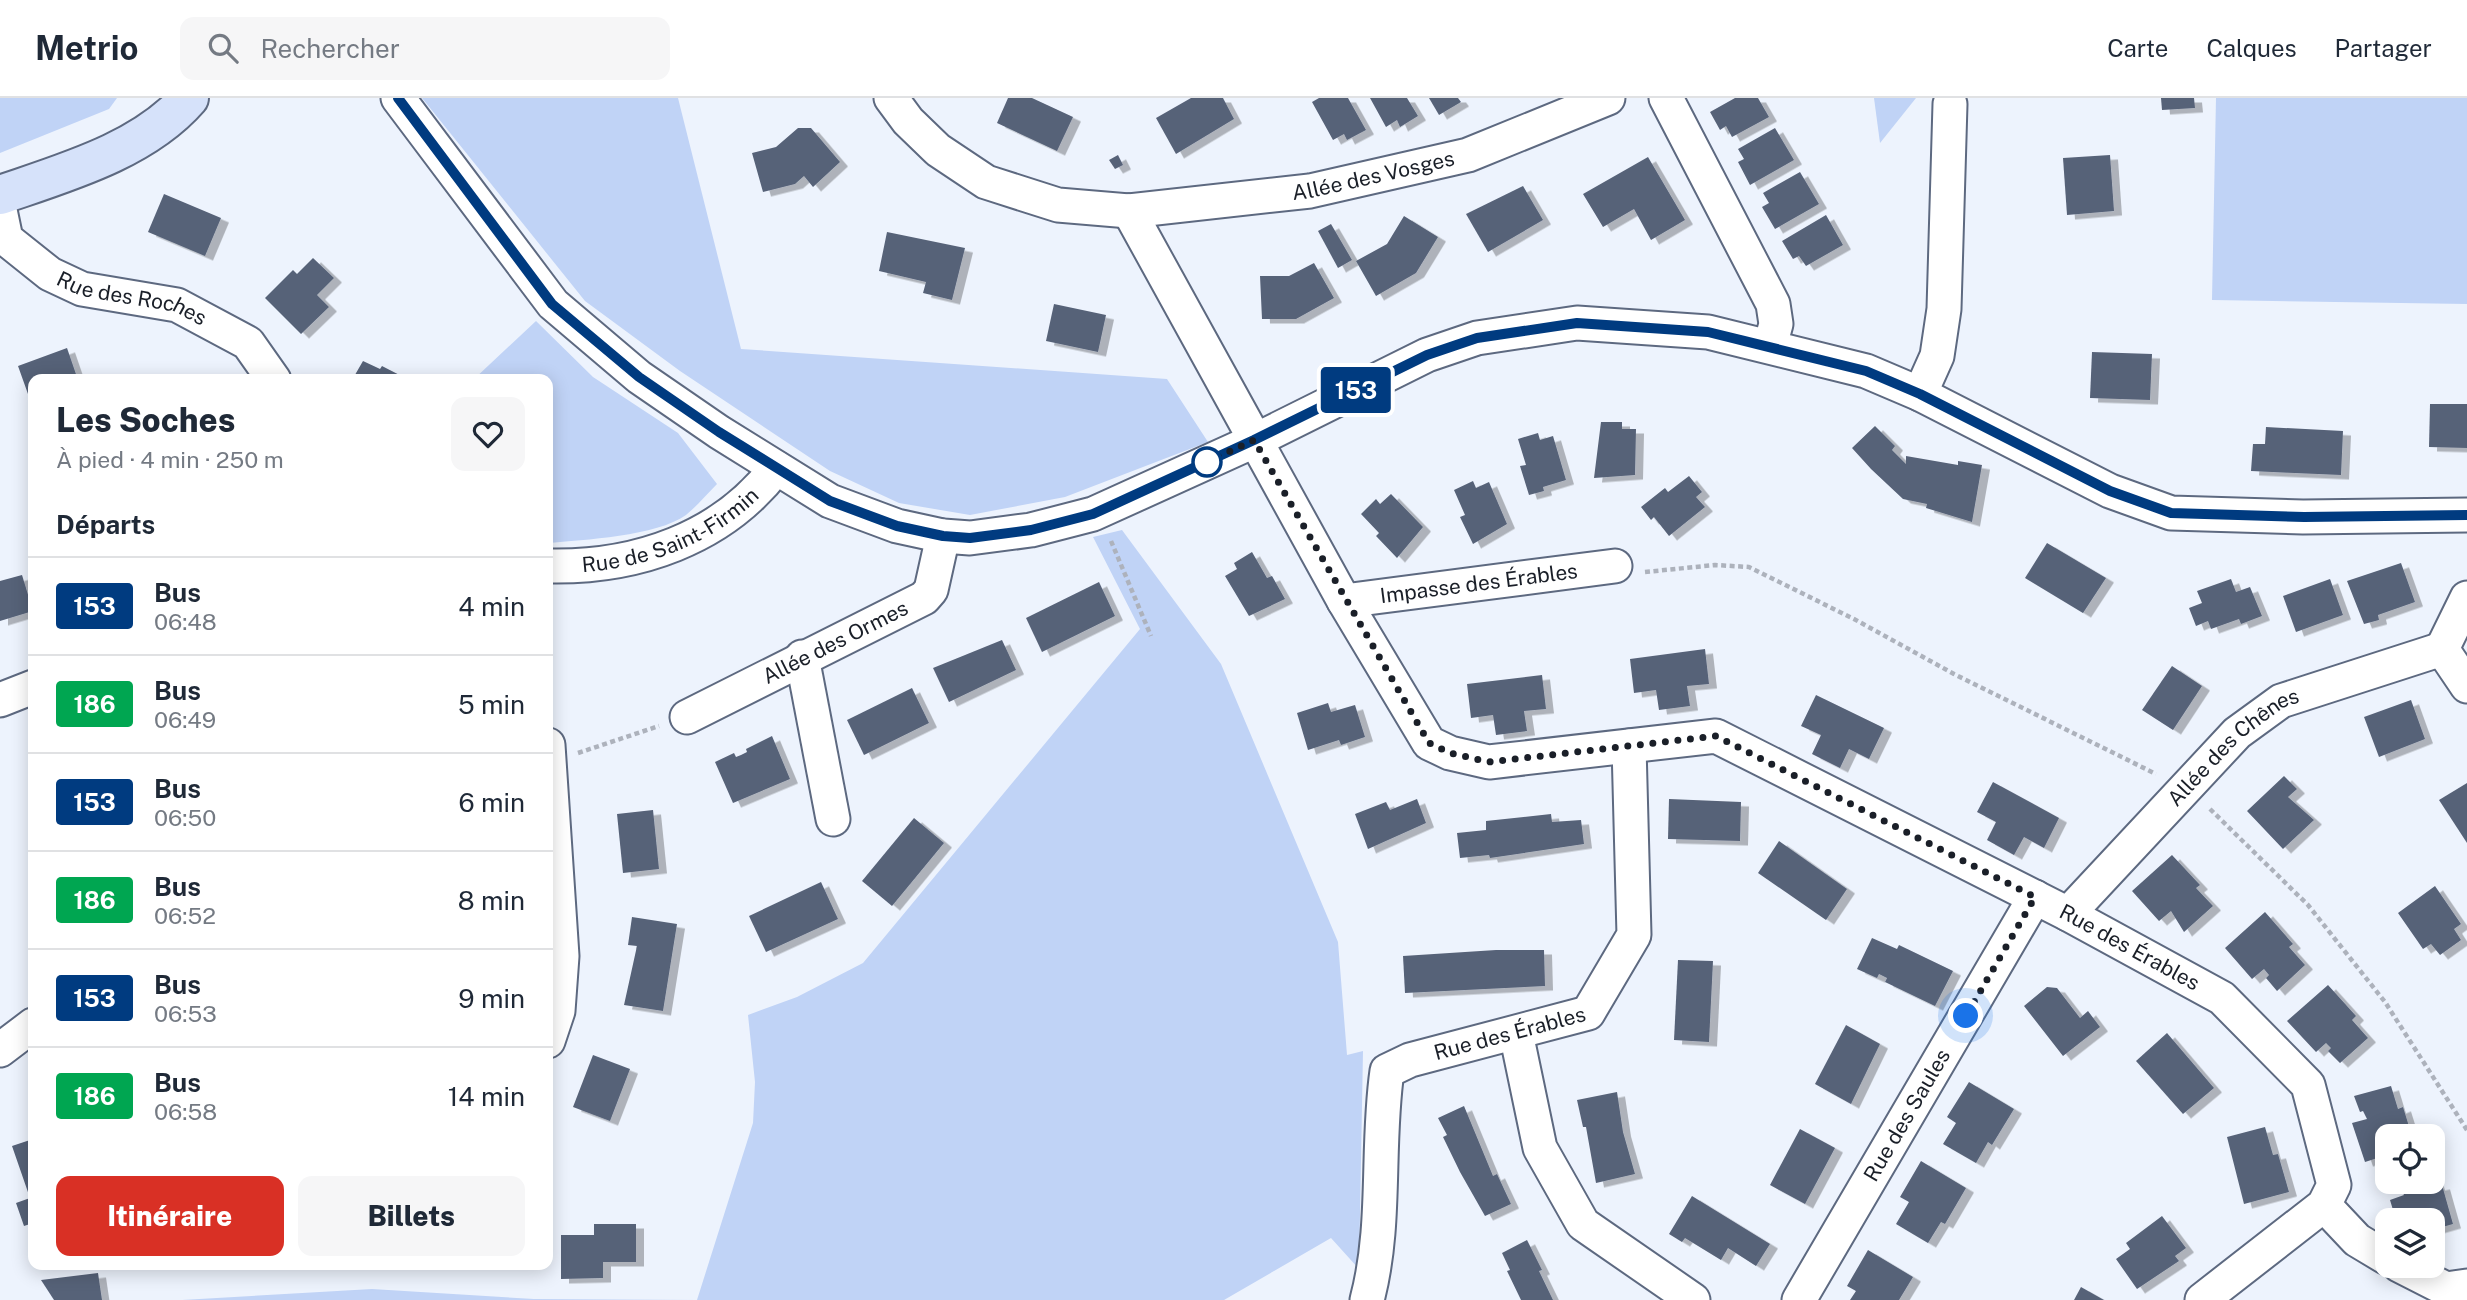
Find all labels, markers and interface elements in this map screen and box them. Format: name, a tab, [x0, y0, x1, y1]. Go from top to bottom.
search box	[180, 17, 670, 80]
text: Metrio	[35, 29, 138, 67]
icon: search	[204, 29, 242, 67]
text: Rechercher	[260, 33, 400, 64]
text: Carte	[2107, 34, 2168, 62]
text: Calques	[2206, 34, 2297, 62]
text: Partager	[2335, 34, 2432, 62]
street label: Allée des Vosges	[1291, 145, 1457, 205]
street label: Rue des Roches	[53, 266, 211, 331]
line badge: 153	[1316, 367, 1396, 413]
text: 153	[1335, 376, 1377, 404]
button: heart	[451, 397, 525, 471]
text: Les Soches	[56, 401, 235, 439]
text: À pied · 4 min · 250 m	[56, 446, 284, 473]
unlabelled marker	[1192, 447, 1222, 477]
street label: Rue de Saint-Firmin	[581, 482, 763, 577]
text: Départs	[56, 509, 155, 540]
street label: Impasse des Érables	[1379, 558, 1579, 608]
text: Bus	[154, 577, 201, 608]
text: 4 min	[458, 591, 525, 622]
text: 153	[73, 592, 116, 620]
street label: Allée des Ormes	[758, 595, 912, 689]
text: 06:48	[154, 608, 217, 635]
text: Bus	[154, 675, 201, 706]
street label: Allée des Chênes	[2162, 683, 2302, 811]
text: 5 min	[458, 689, 525, 720]
text: 186	[73, 690, 116, 718]
text: 06:49	[154, 706, 216, 733]
text: Bus	[154, 773, 201, 804]
text: 6 min	[458, 787, 525, 818]
text: 153	[73, 788, 116, 816]
text: 06:50	[154, 804, 216, 831]
text: Bus	[154, 871, 201, 902]
text: 8 min	[458, 885, 525, 916]
text: 186	[73, 886, 116, 914]
street label: Rue des Érables	[2055, 899, 2204, 995]
text: 06:52	[154, 902, 216, 929]
text: Bus	[154, 969, 201, 1000]
text: 9 min	[458, 983, 525, 1014]
text: 153	[73, 984, 116, 1012]
your location	[1948, 998, 1983, 1033]
text: 06:53	[154, 1000, 217, 1027]
street label: Rue des Érables	[1431, 1001, 1588, 1065]
street label: Rue des Saules	[1858, 1044, 1955, 1186]
text: Bus	[154, 1067, 201, 1098]
text: 14 min	[448, 1081, 525, 1112]
text: 186	[73, 1082, 116, 1110]
text: 06:58	[154, 1098, 217, 1125]
map controls	[2375, 1124, 2445, 1278]
button: locate	[2375, 1124, 2445, 1194]
button: Itinéraire	[56, 1176, 284, 1256]
button: Billets	[298, 1176, 525, 1256]
button: layers	[2375, 1208, 2445, 1278]

